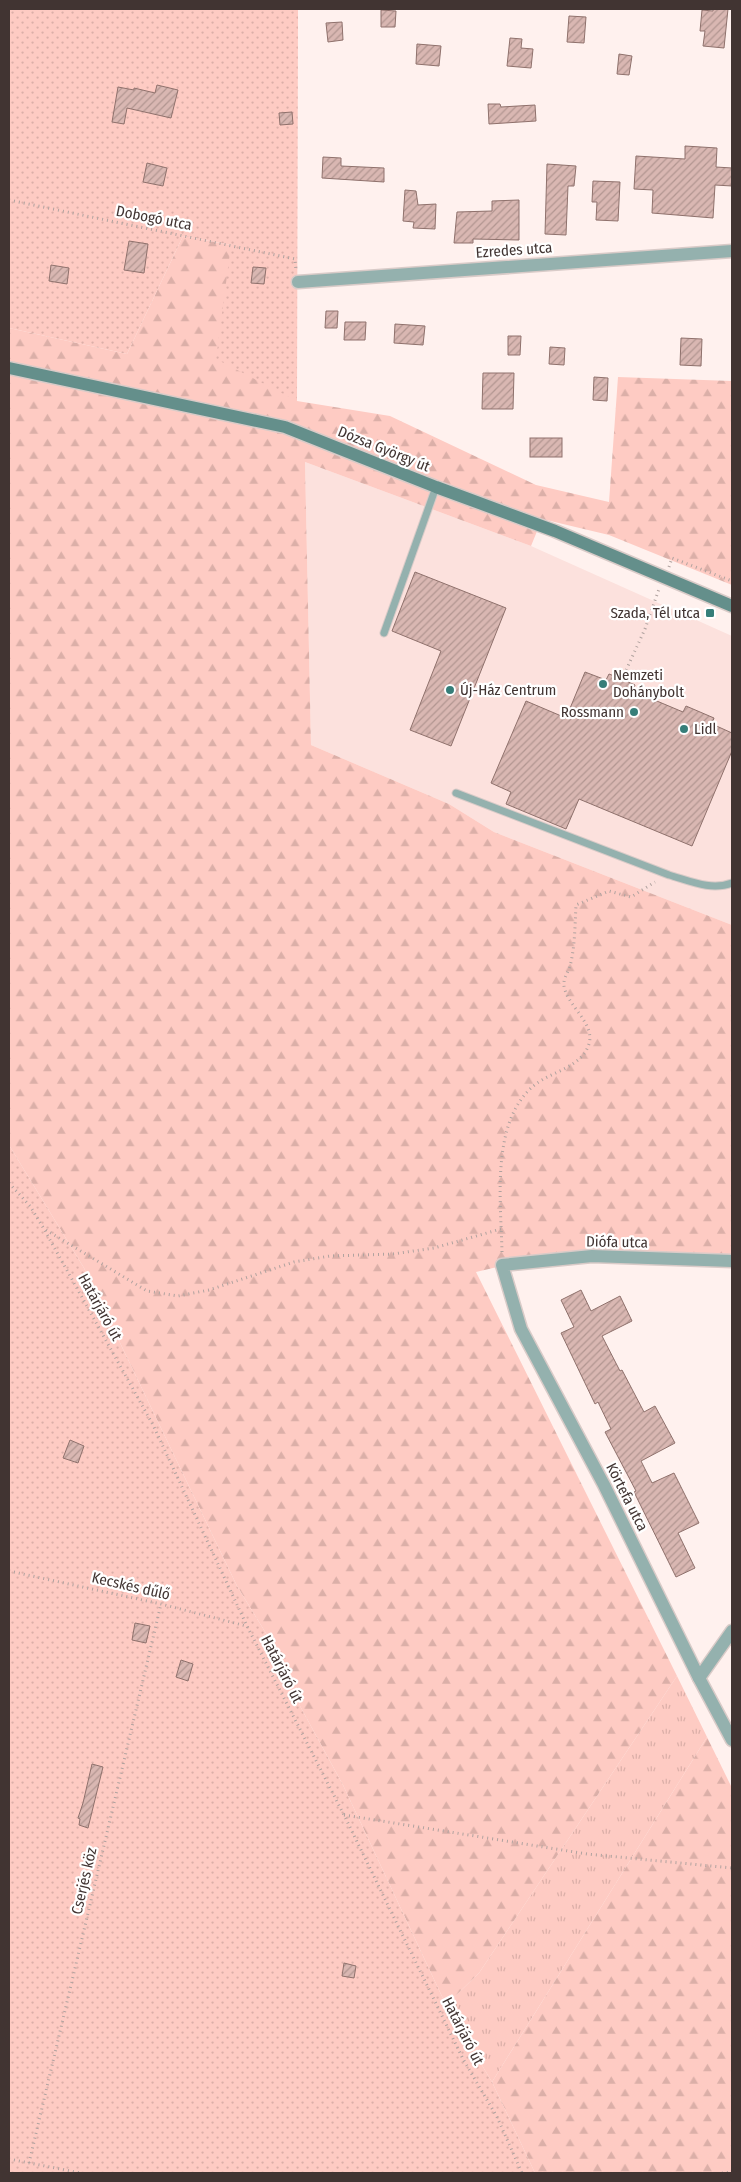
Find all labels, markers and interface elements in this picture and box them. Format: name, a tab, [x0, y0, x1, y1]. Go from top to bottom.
street label: Dobogó utca	[115, 202, 193, 234]
street label: Ezredes utca	[475, 238, 553, 262]
street label: Dózsa György út	[335, 422, 433, 476]
place label: Szada, Tél utca	[610, 604, 700, 622]
marker: Szada, Tél utca	[704, 607, 716, 619]
place label: Nemzeti Dohánybolt	[613, 666, 684, 701]
marker: Nemzeti Dohánybolt	[597, 678, 609, 690]
place label: Új-Ház Centrum	[460, 681, 556, 699]
marker: Új-Ház Centrum	[444, 684, 456, 696]
place label: Rossmann	[561, 703, 624, 721]
marker: Rossmann	[628, 706, 640, 718]
place label: Lidl	[694, 720, 716, 738]
marker: Lidl	[678, 723, 690, 735]
street label: Diófa utca	[586, 1232, 648, 1252]
street label: Határjáró út	[74, 1270, 126, 1344]
street label: Körtefa utca	[602, 1460, 652, 1534]
street label: Kecskés dűlő	[90, 1568, 172, 1604]
street label: Határjáró út	[257, 1632, 307, 1706]
street label: Cserjés köz	[68, 1846, 100, 1916]
street label: Határjáró út	[438, 1994, 488, 2068]

